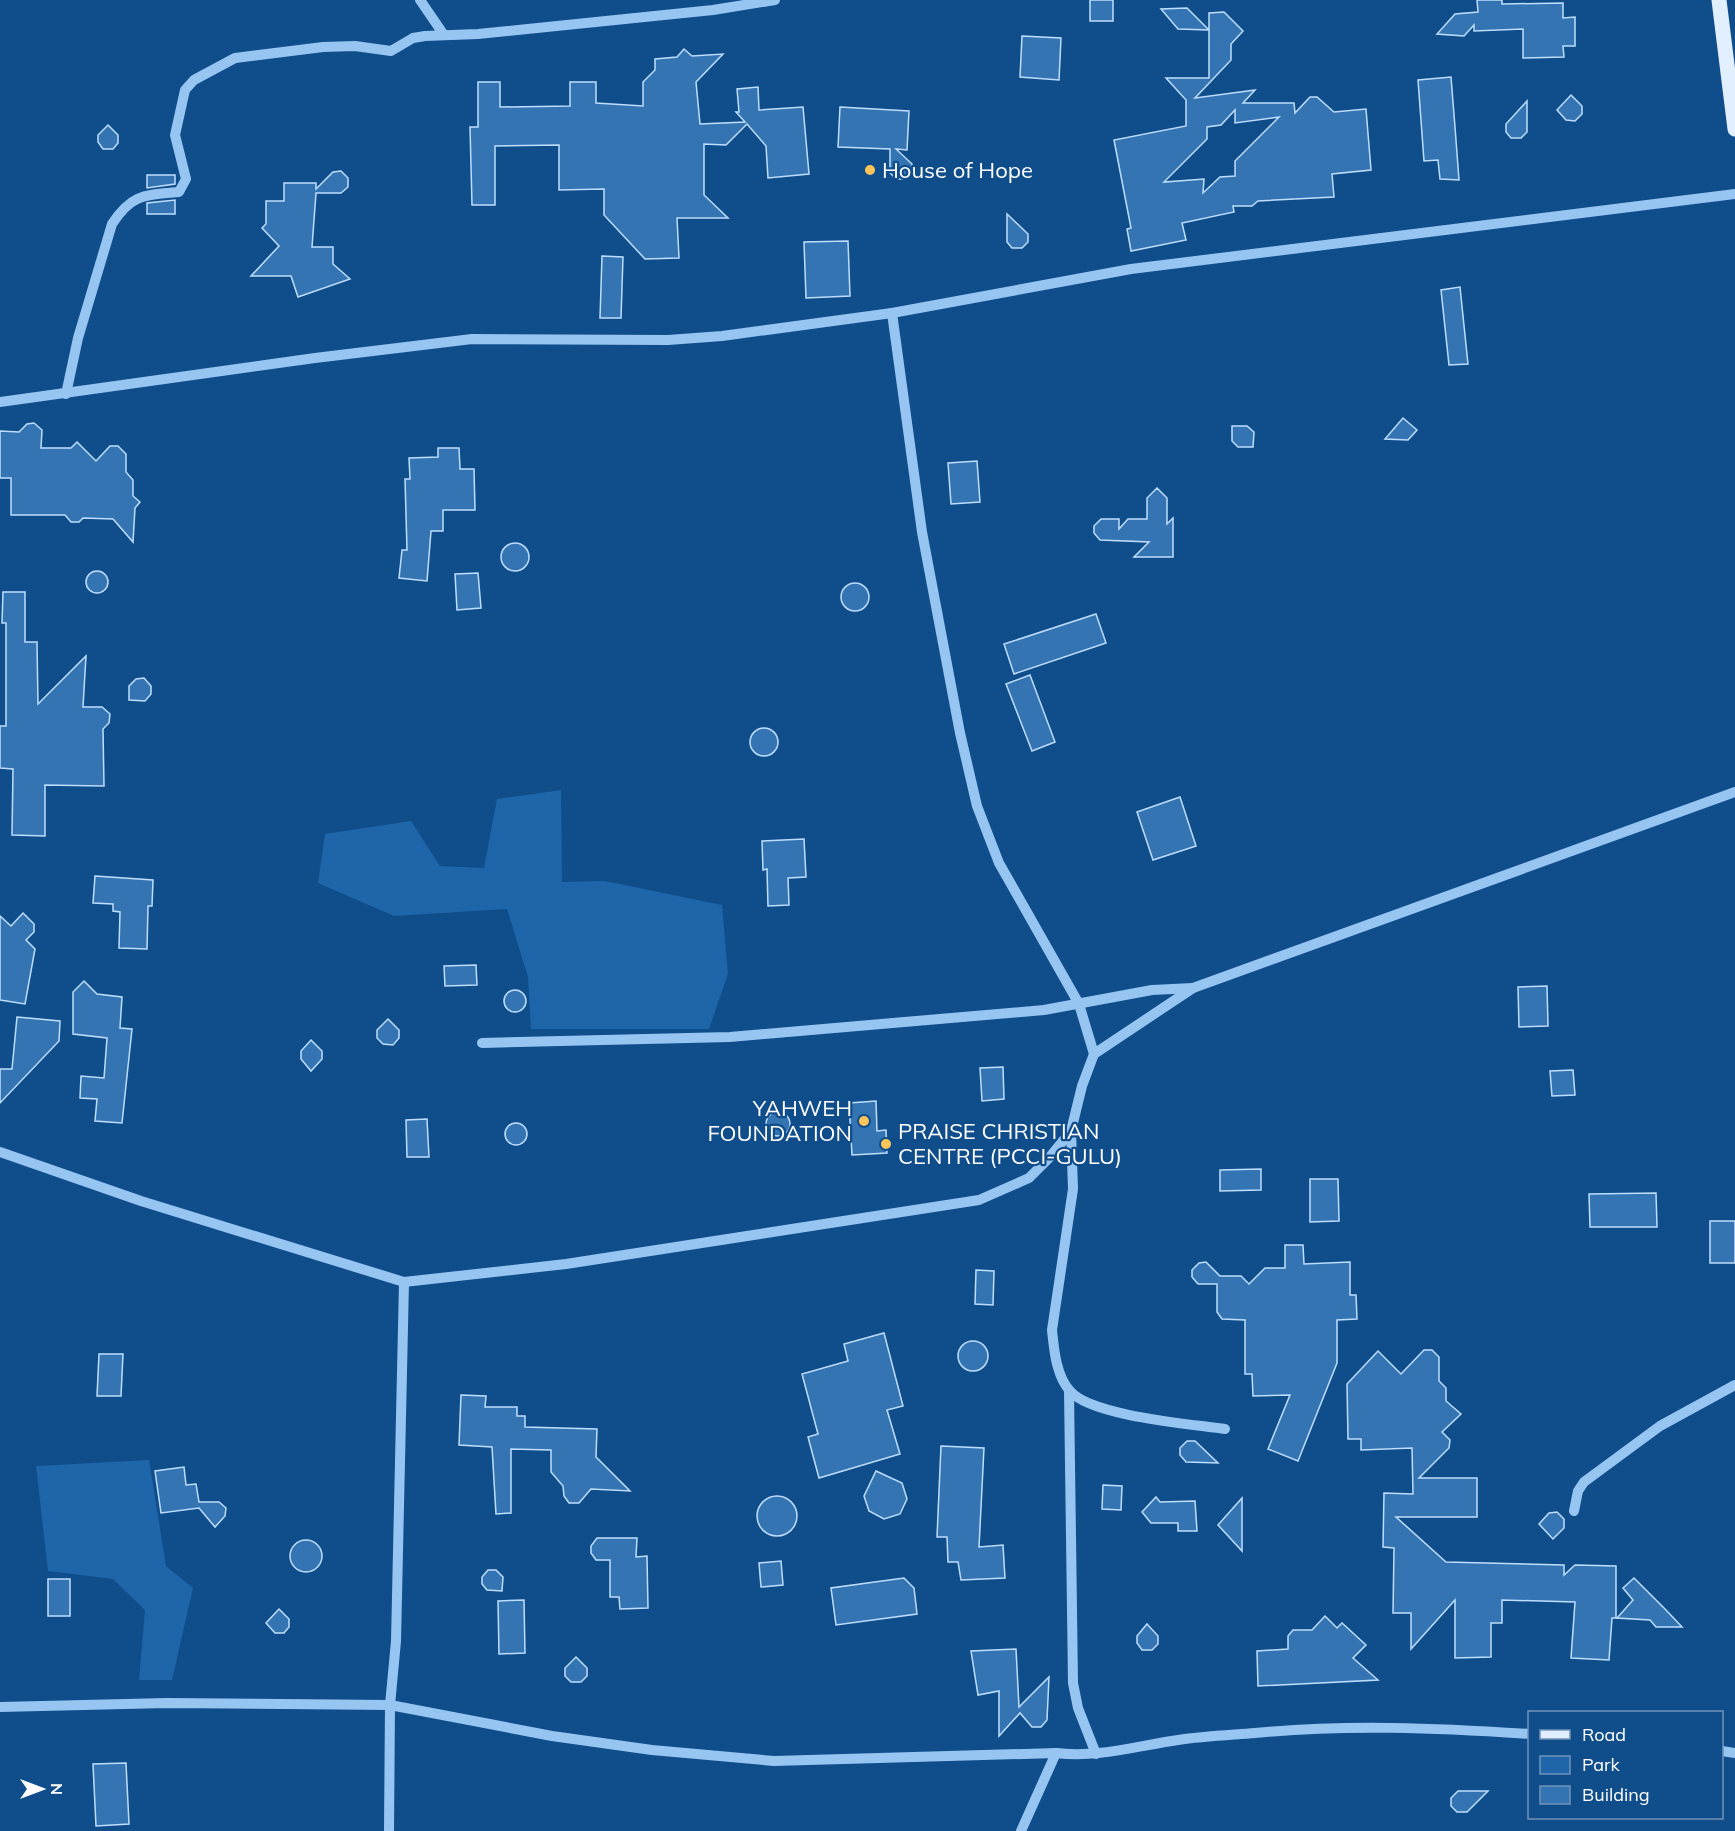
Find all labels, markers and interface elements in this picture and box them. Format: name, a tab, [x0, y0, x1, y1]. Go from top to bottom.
place label: House of Hope	[882, 156, 1033, 184]
marker: House of Hope	[863, 163, 877, 177]
place label: YAHWEH FOUNDATION	[707, 1094, 852, 1147]
marker: YAHWEH FOUNDATION	[857, 1114, 871, 1128]
place label: PRAISE CHRISTIAN CENTRE (PCCI-GULU)	[898, 1117, 1122, 1170]
marker: PRAISE CHRISTIAN CENTRE (PCCI-GULU)	[879, 1137, 893, 1151]
legend	[1528, 1711, 1723, 1819]
text: Road	[1582, 1723, 1626, 1746]
text: Park	[1582, 1753, 1621, 1776]
north arrow	[12, 1759, 72, 1819]
text: N	[47, 1783, 67, 1795]
text: Building	[1582, 1783, 1650, 1806]

